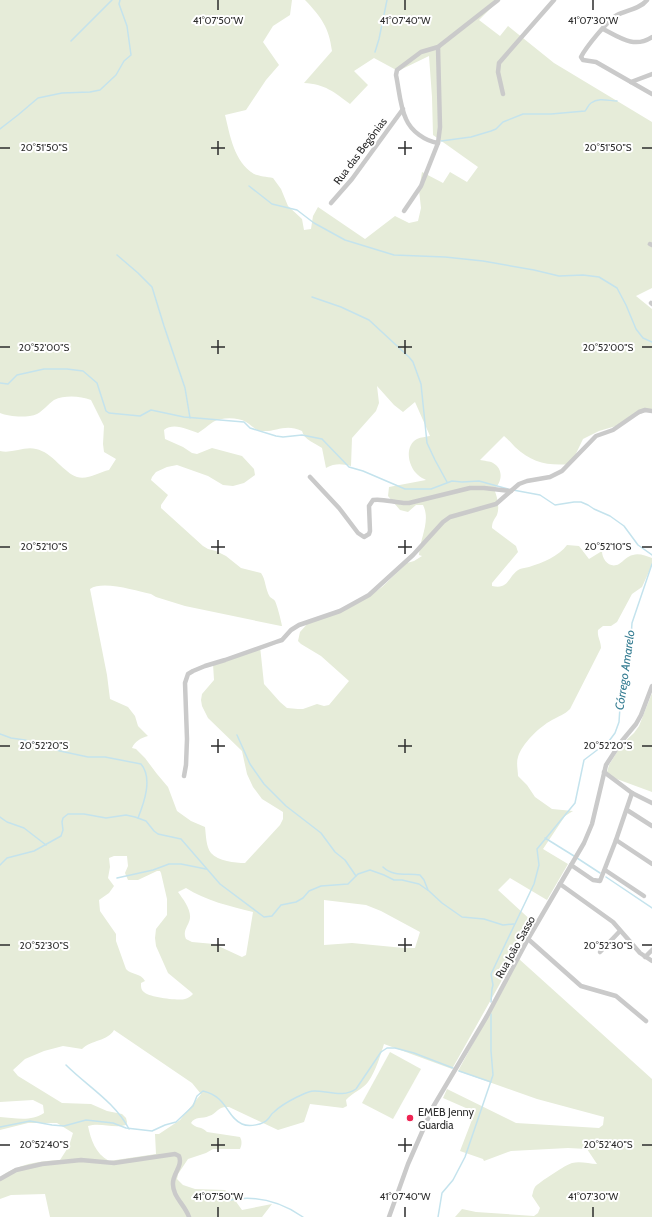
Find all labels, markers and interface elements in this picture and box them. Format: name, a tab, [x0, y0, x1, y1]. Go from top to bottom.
text: 41°07'50"W	[193, 14, 244, 27]
text: 41°07'40"W	[380, 14, 431, 27]
text: 41°07'30"W	[568, 14, 619, 27]
street label: Rua das Begônias	[330, 114, 390, 187]
text: 20°51'50"S	[21, 141, 68, 154]
text: 20°51'50"S	[585, 141, 632, 154]
text: 20°52'00"S	[19, 341, 69, 354]
text: 20°52'00"S	[583, 341, 633, 354]
text: 20°52'10"S	[21, 540, 68, 553]
text: 20°52'10"S	[585, 540, 632, 553]
water label: Córrego Amarelo	[611, 629, 638, 711]
text: 20°52'20"S	[20, 739, 69, 752]
text: 20°52'20"S	[584, 739, 633, 752]
street label: Rua João Sasso	[492, 913, 538, 981]
text: 20°52'30"S	[20, 939, 69, 952]
text: 20°52'30"S	[584, 939, 633, 952]
place label: EMEB Jenny Guardia	[418, 1105, 475, 1132]
marker: EMEB Jenny Guardia	[405, 1113, 415, 1123]
text: 20°52'40"S	[19, 1138, 69, 1151]
text: 20°52'40"S	[583, 1138, 633, 1151]
text: 41°07'50"W	[193, 1190, 244, 1203]
text: 41°07'40"W	[380, 1190, 431, 1203]
text: 41°07'30"W	[568, 1190, 619, 1203]

